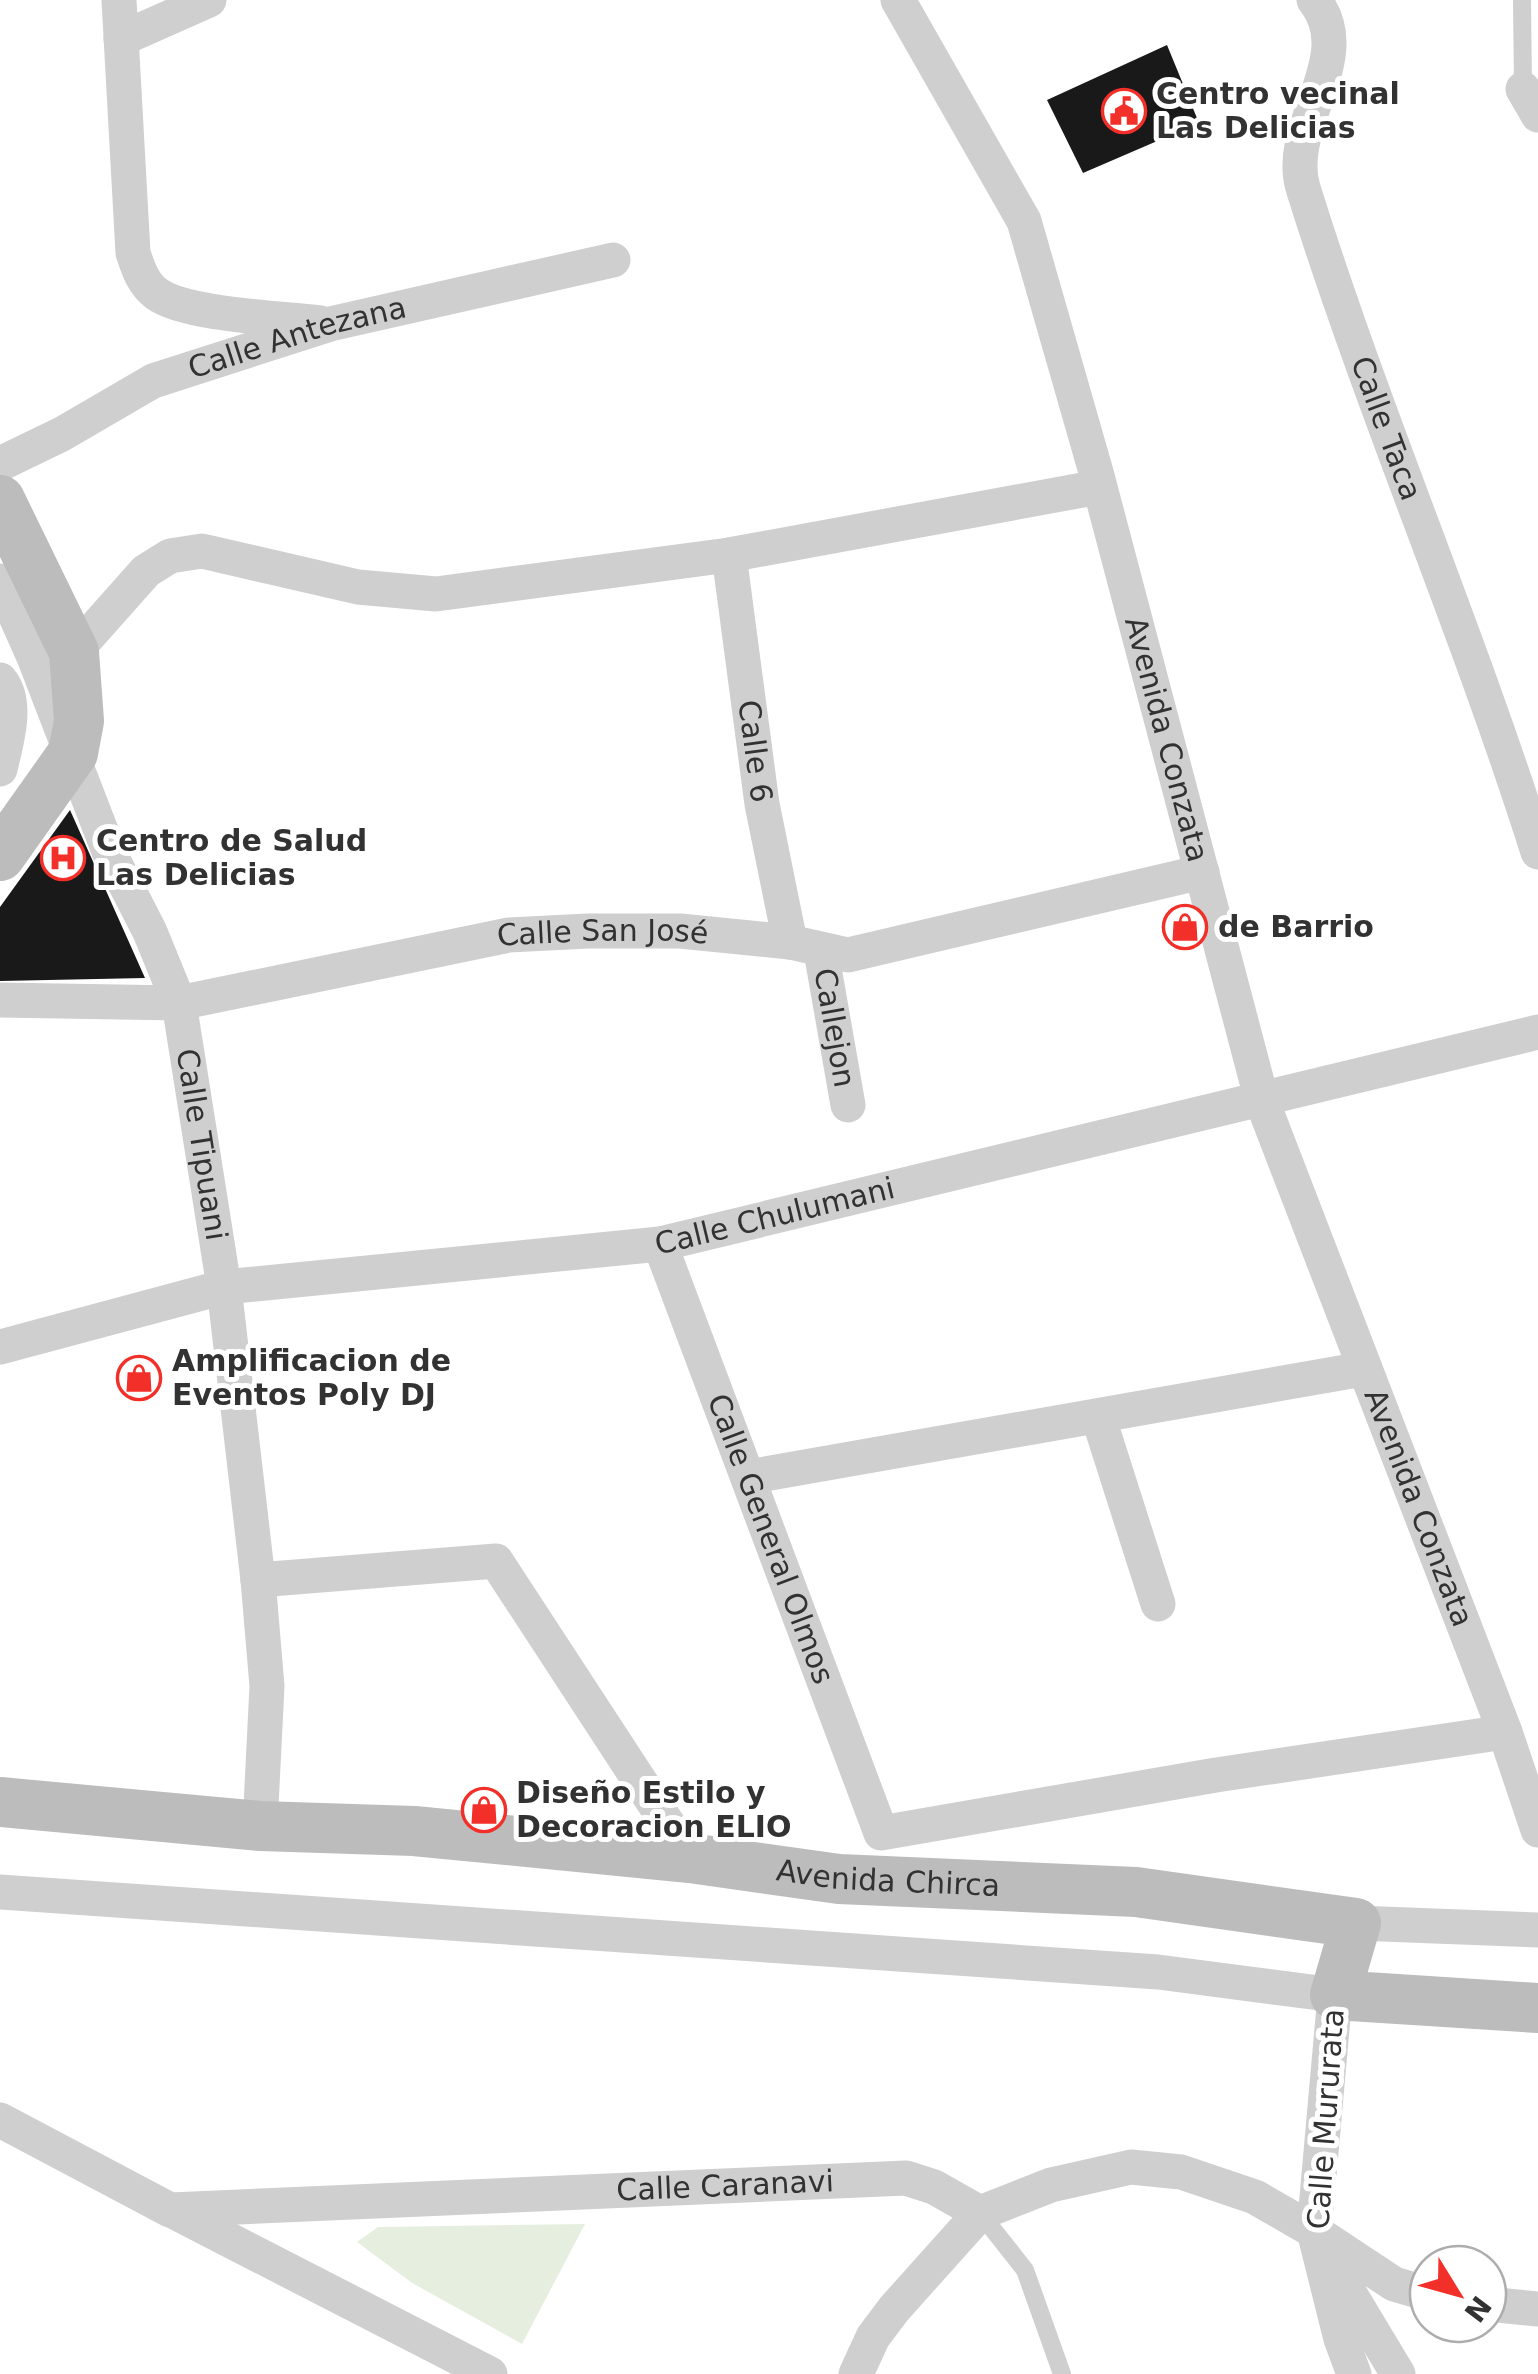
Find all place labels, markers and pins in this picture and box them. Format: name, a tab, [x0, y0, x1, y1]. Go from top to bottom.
place label: Centro vecinal Las Delicias	[1156, 76, 1400, 145]
public building icon: Centro vecinal Las Delicias	[1101, 88, 1147, 134]
place label: Centro de Salud Las Delicias	[96, 823, 367, 892]
hospital icon: Centro de Salud Las Delicias	[40, 835, 86, 881]
shop icon: de Barrio	[1162, 904, 1208, 950]
place label: de Barrio	[1218, 909, 1374, 944]
place label: Amplificacion de Eventos Poly DJ	[172, 1343, 451, 1412]
shop icon: Amplificacion de Eventos Poly DJ	[116, 1355, 162, 1401]
place label: Diseño Estilo y Decoracion ELIO	[516, 1775, 791, 1844]
shop icon: Diseño Estilo y Decoracion ELIO	[461, 1787, 507, 1833]

